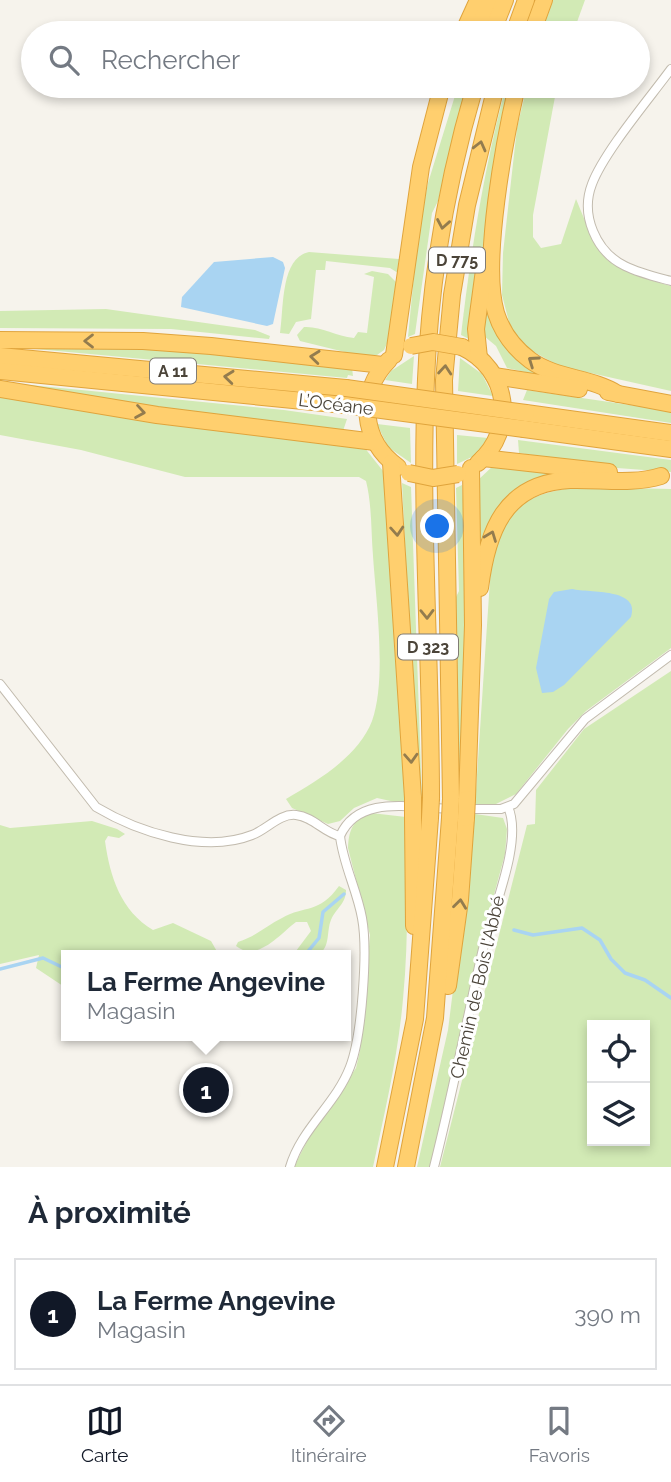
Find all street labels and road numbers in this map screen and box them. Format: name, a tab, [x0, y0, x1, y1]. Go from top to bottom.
road number: D 775	[429, 248, 485, 272]
road number: A 11	[150, 358, 196, 384]
street label: L’Océane	[297, 389, 375, 419]
road number: D 323	[398, 634, 458, 660]
street label: Chemin de Bois l'Abbé	[446, 893, 508, 1081]

